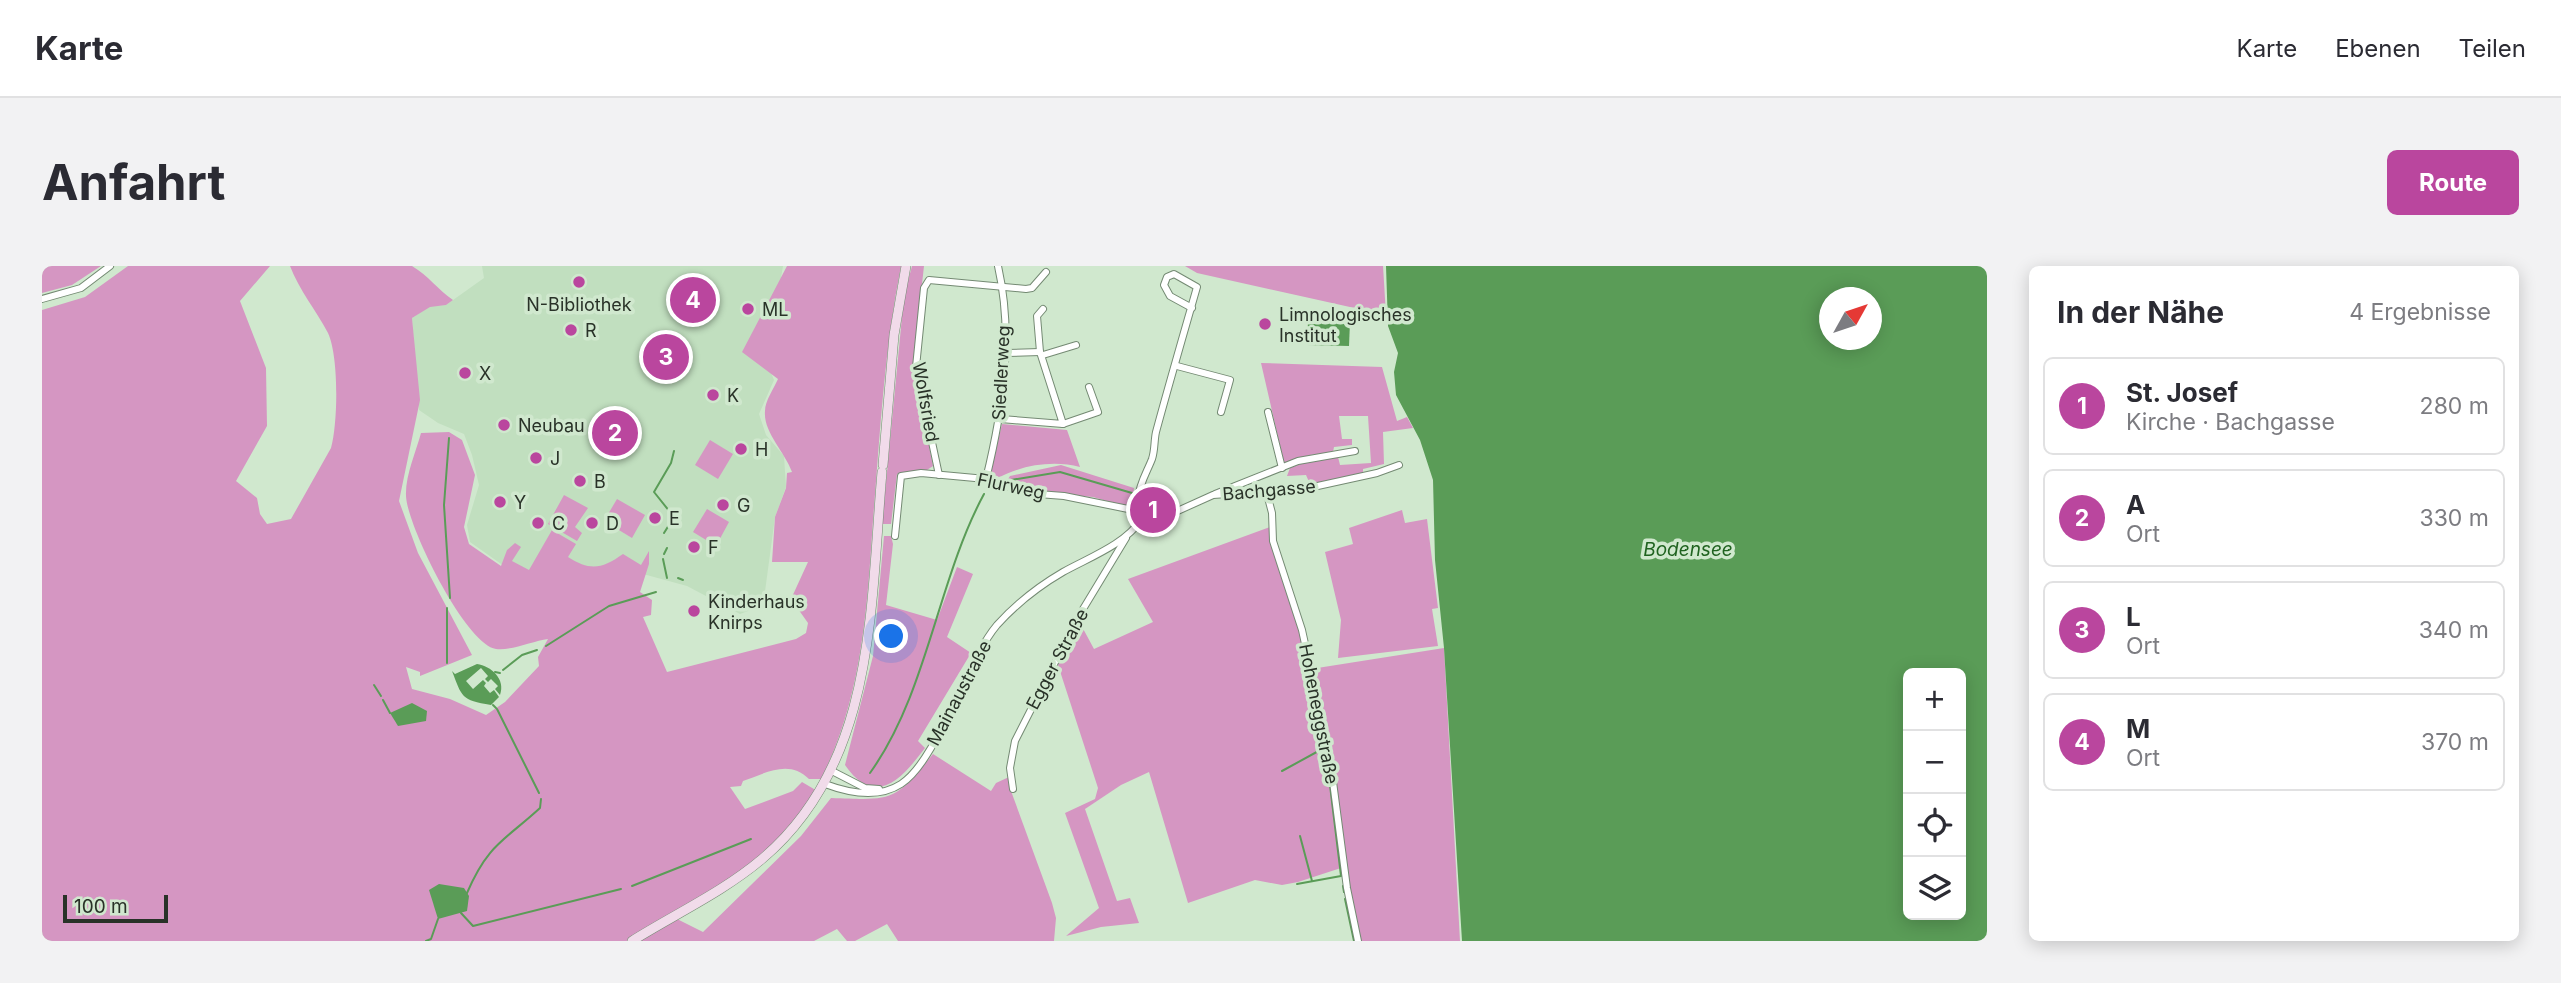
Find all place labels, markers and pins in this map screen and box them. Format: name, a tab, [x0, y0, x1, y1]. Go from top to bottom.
marker: N-Bibliothek	[571, 274, 587, 290]
pin: 4	[670, 274, 716, 326]
place label: N-Bibliothek	[526, 294, 632, 315]
place label: ML	[762, 299, 788, 320]
marker: ML	[740, 301, 756, 317]
place label: Limnologisches Institut	[1279, 304, 1412, 346]
marker: Limnologisches Institut	[1257, 316, 1273, 332]
place label: R	[585, 320, 597, 341]
marker: R	[563, 322, 579, 338]
pin: 3	[643, 331, 689, 383]
place label: X	[479, 363, 491, 384]
marker: X	[457, 365, 473, 381]
place label: K	[727, 385, 739, 406]
marker: K	[705, 387, 721, 403]
pin: 2	[592, 407, 638, 459]
place label: Neubau	[518, 415, 585, 436]
marker: Neubau	[496, 417, 512, 433]
place label: H	[755, 439, 768, 460]
marker: H	[733, 441, 749, 457]
place label: J	[550, 448, 560, 469]
marker: J	[528, 450, 544, 466]
place label: B	[594, 471, 606, 492]
marker: B	[572, 473, 588, 489]
pin: 1	[1130, 484, 1176, 536]
place label: Y	[514, 492, 526, 513]
marker: Y	[492, 494, 508, 510]
place label: G	[737, 495, 750, 516]
marker: G	[715, 497, 731, 513]
place label: E	[669, 508, 680, 529]
marker: E	[647, 510, 663, 526]
place label: C	[552, 513, 565, 534]
place label: D	[606, 513, 619, 534]
marker: C	[530, 515, 546, 531]
marker: D	[584, 515, 600, 531]
place label: F	[708, 537, 719, 558]
marker: F	[686, 539, 702, 555]
place label: Kinderhaus Knirps	[708, 591, 805, 633]
marker: Kinderhaus Knirps	[686, 603, 702, 619]

